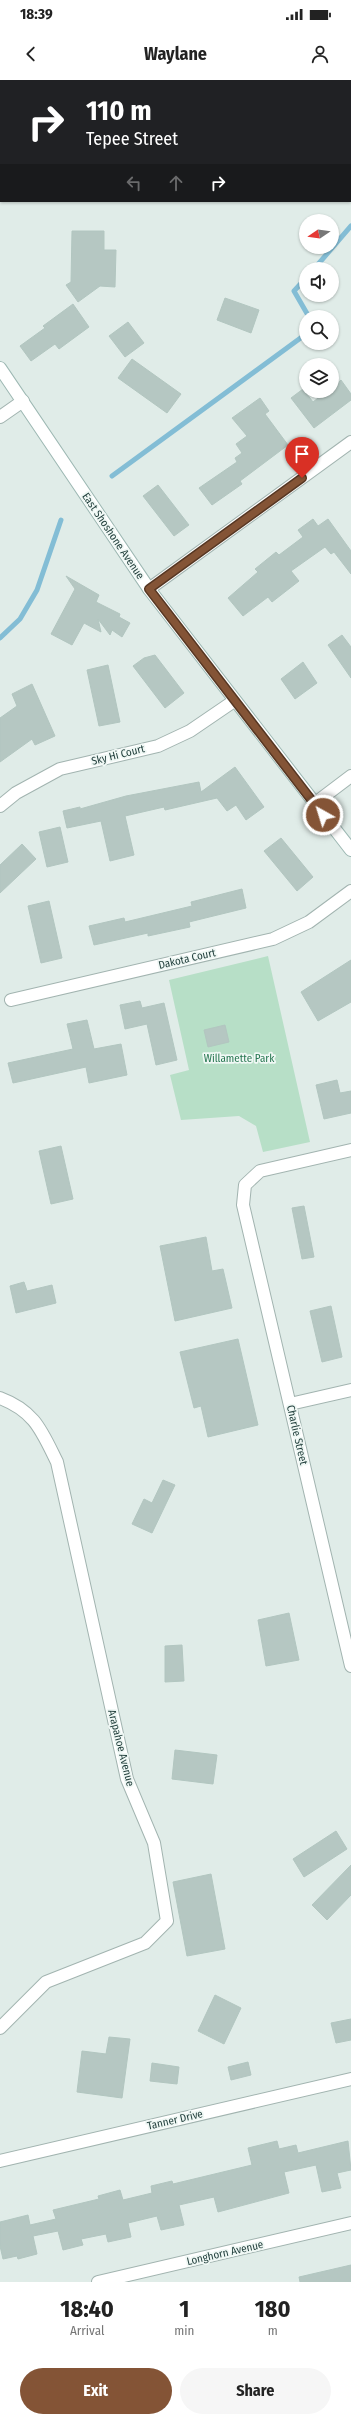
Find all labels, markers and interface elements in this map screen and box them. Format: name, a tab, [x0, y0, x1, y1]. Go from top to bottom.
text: 18:39	[20, 5, 53, 23]
icon: back	[20, 43, 42, 65]
text: Waylane	[144, 43, 207, 65]
icon: person	[309, 43, 331, 65]
text: 110 m	[86, 94, 152, 127]
icon: right	[20, 96, 72, 148]
text: Tepee Street	[86, 128, 178, 150]
icon: left	[123, 172, 145, 194]
icon: ahead	[165, 172, 187, 194]
icon: right	[207, 172, 229, 194]
north arrow	[299, 214, 339, 254]
map controls	[299, 214, 339, 398]
button: sound	[299, 262, 339, 302]
button: search	[299, 310, 339, 350]
button: layers	[299, 358, 339, 398]
pin	[285, 437, 319, 478]
icon: arrive	[291, 443, 313, 465]
street label: East Shoshone Avenue	[79, 490, 147, 582]
street label: Sky Hi Court	[90, 742, 146, 768]
position arrow	[302, 794, 344, 836]
street label: Dakota Court	[157, 946, 217, 972]
park label: Willamette Park	[204, 1052, 275, 1065]
street label: Charlie Street	[284, 1404, 310, 1467]
street label: Arapahoe Avenue	[105, 1708, 137, 1788]
street label: Tanner Drive	[146, 2107, 204, 2133]
street label: Longhorn Avenue	[185, 2238, 265, 2268]
text: 18:40	[60, 2295, 114, 2323]
text: 1	[179, 2295, 189, 2323]
text: 180	[255, 2295, 291, 2323]
text: Arrival	[70, 2323, 104, 2338]
text: min	[174, 2323, 194, 2338]
text: m	[268, 2323, 278, 2338]
button: Exit	[20, 2368, 172, 2414]
button: Share	[180, 2368, 331, 2414]

